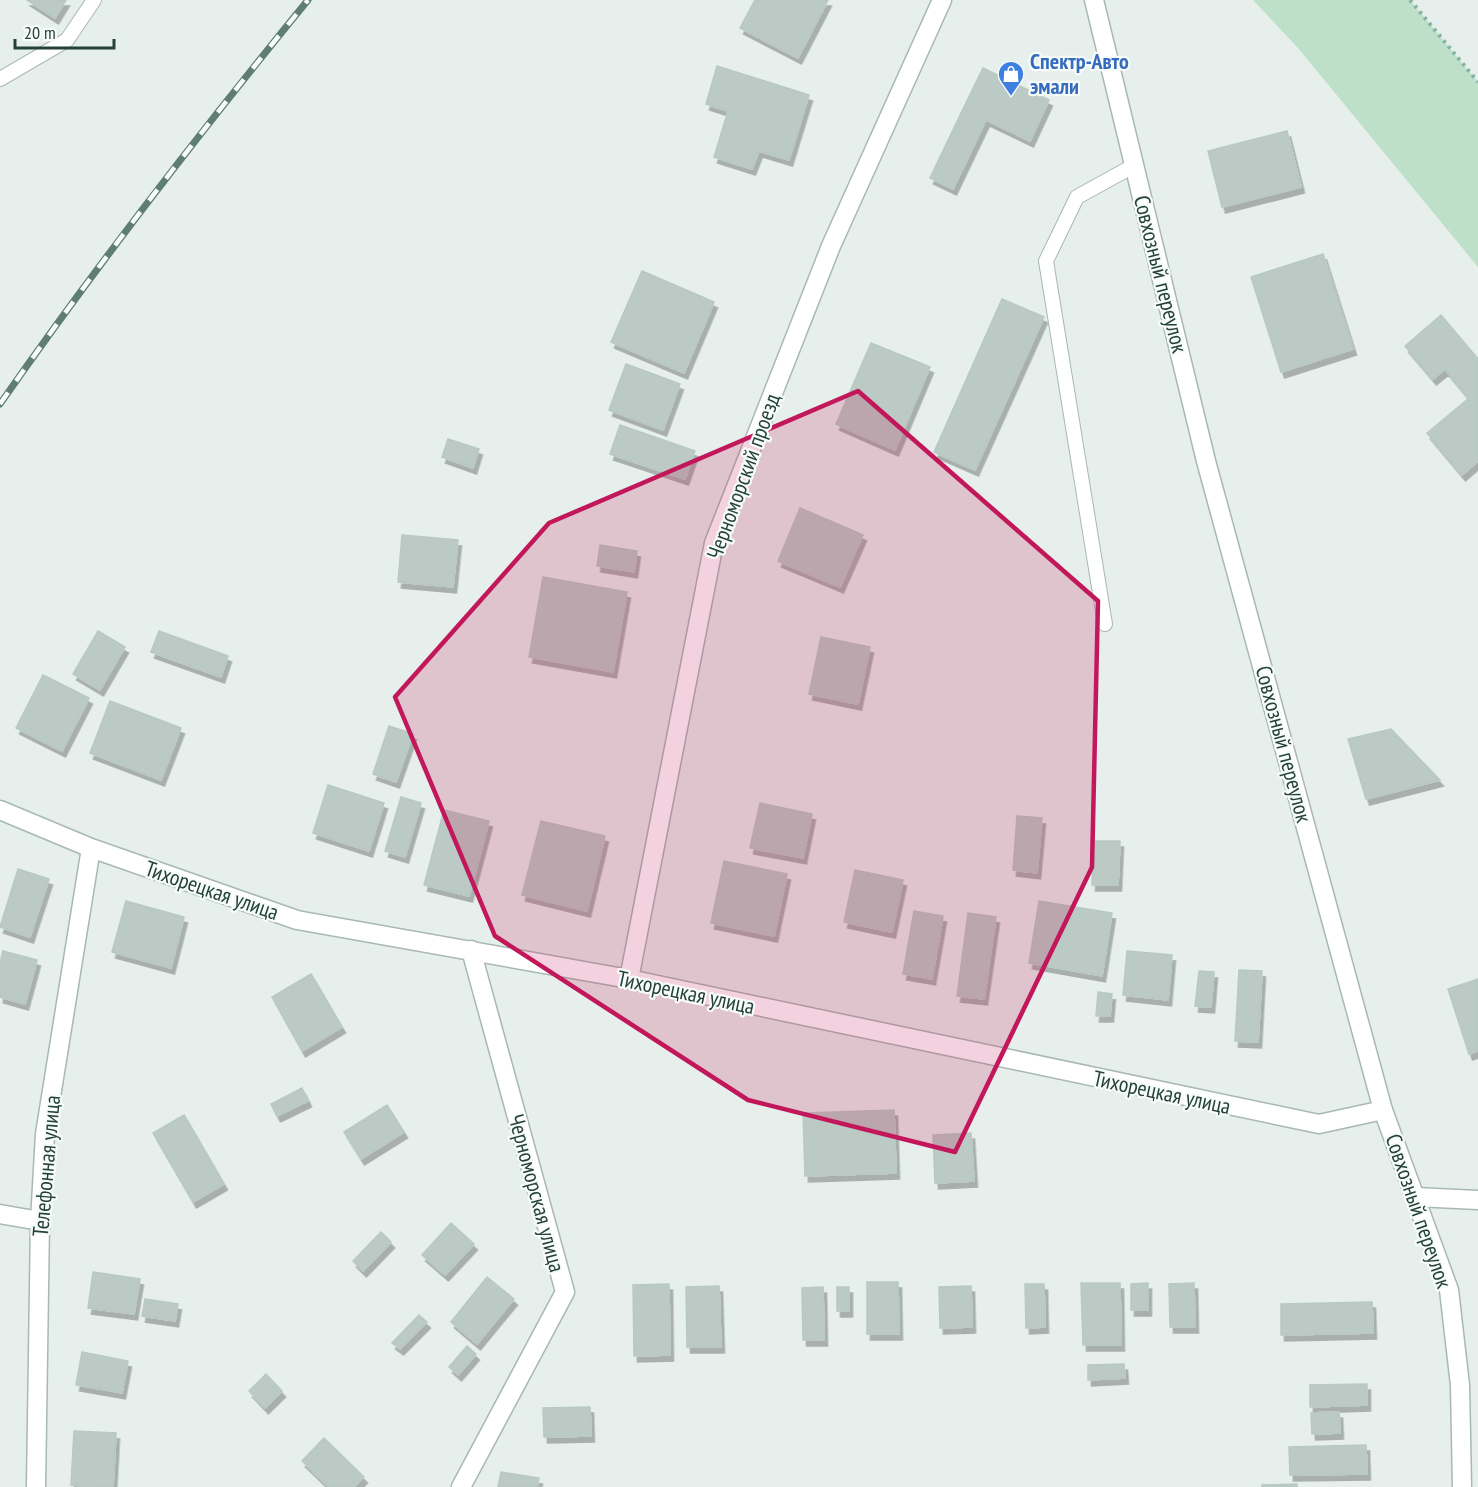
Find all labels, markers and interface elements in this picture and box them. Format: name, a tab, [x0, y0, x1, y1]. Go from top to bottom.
scale bar	[15, 12, 114, 50]
text: 20 m	[24, 21, 56, 44]
place label: Спектр-Авто эмали	[1030, 47, 1129, 100]
shop icon: Спектр-Авто эмали	[996, 59, 1026, 97]
street label: Совхозный переулок	[1128, 192, 1194, 356]
street label: Черноморский проезд	[700, 389, 786, 563]
street label: Совхозный переулок	[1250, 662, 1319, 826]
street label: Тихорецкая улица	[141, 854, 283, 926]
street label: Тихорецкая улица	[615, 964, 757, 1020]
street label: Тихорецкая улица	[1091, 1064, 1233, 1120]
street label: Телефонная улица	[26, 1094, 66, 1238]
street label: Черноморская улица	[502, 1111, 572, 1275]
street label: Совхозный переулок	[1380, 1130, 1459, 1292]

